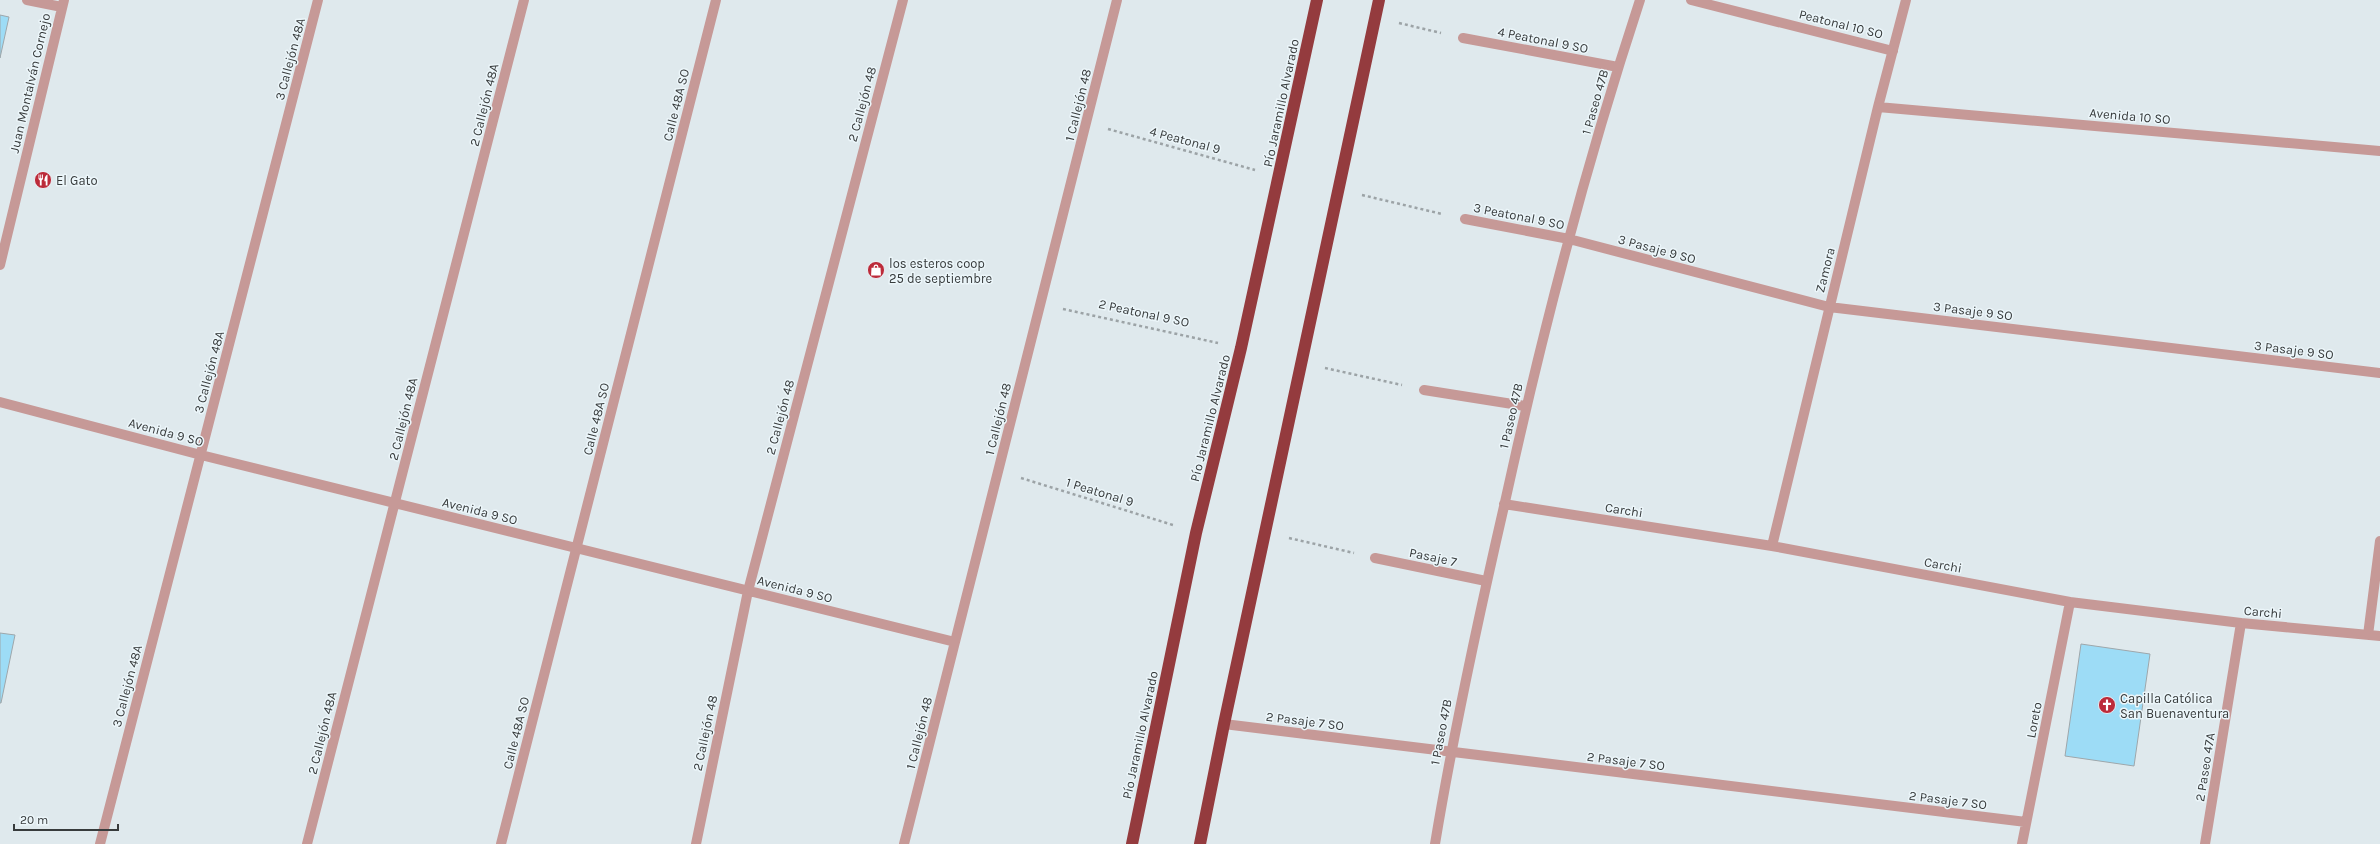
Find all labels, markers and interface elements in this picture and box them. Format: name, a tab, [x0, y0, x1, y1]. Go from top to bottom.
street label: Peatonal 10 SO	[1797, 6, 1885, 42]
street label: Juan Montalván Cornejo	[7, 12, 53, 154]
street label: 3 Callejón 48A	[272, 16, 308, 102]
street label: 4 Peatonal 9 SO	[1496, 24, 1590, 56]
street label: Pío Jaramillo Alvarado	[1260, 38, 1302, 168]
street label: 2 Callejón 48A	[466, 62, 502, 148]
street label: 2 Callejón 48	[845, 65, 879, 143]
street label: Calle 48A SO	[660, 67, 692, 143]
street label: 1 Callejón 48	[1062, 67, 1094, 143]
street label: 1 Paseo 47B	[1579, 68, 1611, 136]
street label: Avenida 10 SO	[2089, 105, 2171, 127]
street label: 4 Peatonal 9	[1148, 123, 1222, 157]
restaurant icon: El Gato	[33, 170, 53, 190]
place label: El Gato	[56, 173, 98, 188]
street label: 3 Peatonal 9 SO	[1472, 200, 1566, 232]
street label: 3 Pasaje 9 SO	[1617, 231, 1697, 267]
street label: Zamora	[1812, 246, 1838, 294]
place label: los esteros coop 25 de septiembre	[889, 256, 993, 286]
shop icon: los esteros coop 25 de septiembre	[866, 260, 886, 280]
street label: 2 Peatonal 9 SO	[1097, 296, 1191, 330]
street label: 3 Pasaje 9 SO	[1932, 299, 2014, 323]
street label: 3 Callejón 48A	[191, 329, 227, 415]
street label: 3 Pasaje 9 SO	[2253, 338, 2335, 362]
street label: Pío Jaramillo Alvarado	[1187, 353, 1233, 483]
street label: 2 Callejón 48A	[385, 376, 421, 462]
street label: 2 Callejón 48	[763, 378, 797, 456]
street label: Calle 48A SO	[580, 381, 612, 457]
street label: 1 Callejón 48	[982, 381, 1014, 457]
street label: 1 Paseo 47B	[1496, 382, 1526, 450]
street label: Avenida 9 SO	[127, 415, 205, 449]
street label: 1 Peatonal 9	[1064, 475, 1136, 509]
street label: Avenida 9 SO	[441, 494, 519, 528]
street label: Carchi	[1604, 500, 1644, 520]
street label: Pasaje 7	[1408, 545, 1458, 569]
street label: Carchi	[1923, 554, 1963, 576]
street label: Avenida 9 SO	[756, 572, 834, 606]
street label: Carchi	[2243, 603, 2283, 621]
street label: 3 Callejón 48A	[109, 643, 145, 729]
street label: Pío Jaramillo Alvarado	[1119, 670, 1161, 800]
street label: 2 Callejón 48A	[304, 690, 340, 776]
place label: Capilla Católica San Buenaventura	[2120, 691, 2229, 721]
street label: 2 Callejón 48	[690, 694, 720, 772]
street label: Calle 48A SO	[500, 695, 532, 771]
street label: 1 Callejón 48	[903, 695, 935, 771]
church icon: Capilla Católica San Buenaventura	[2097, 695, 2117, 715]
street label: 1 Paseo 47B	[1427, 698, 1455, 766]
street label: Loreto	[2023, 701, 2045, 739]
street label: 2 Pasaje 7 SO	[1265, 709, 1345, 733]
street label: 2 Paseo 47A	[2192, 731, 2218, 803]
street label: 2 Pasaje 7 SO	[1586, 749, 1666, 773]
street label: 2 Pasaje 7 SO	[1908, 788, 1988, 812]
scale bar	[14, 806, 118, 832]
text: 20 m	[20, 813, 48, 827]

